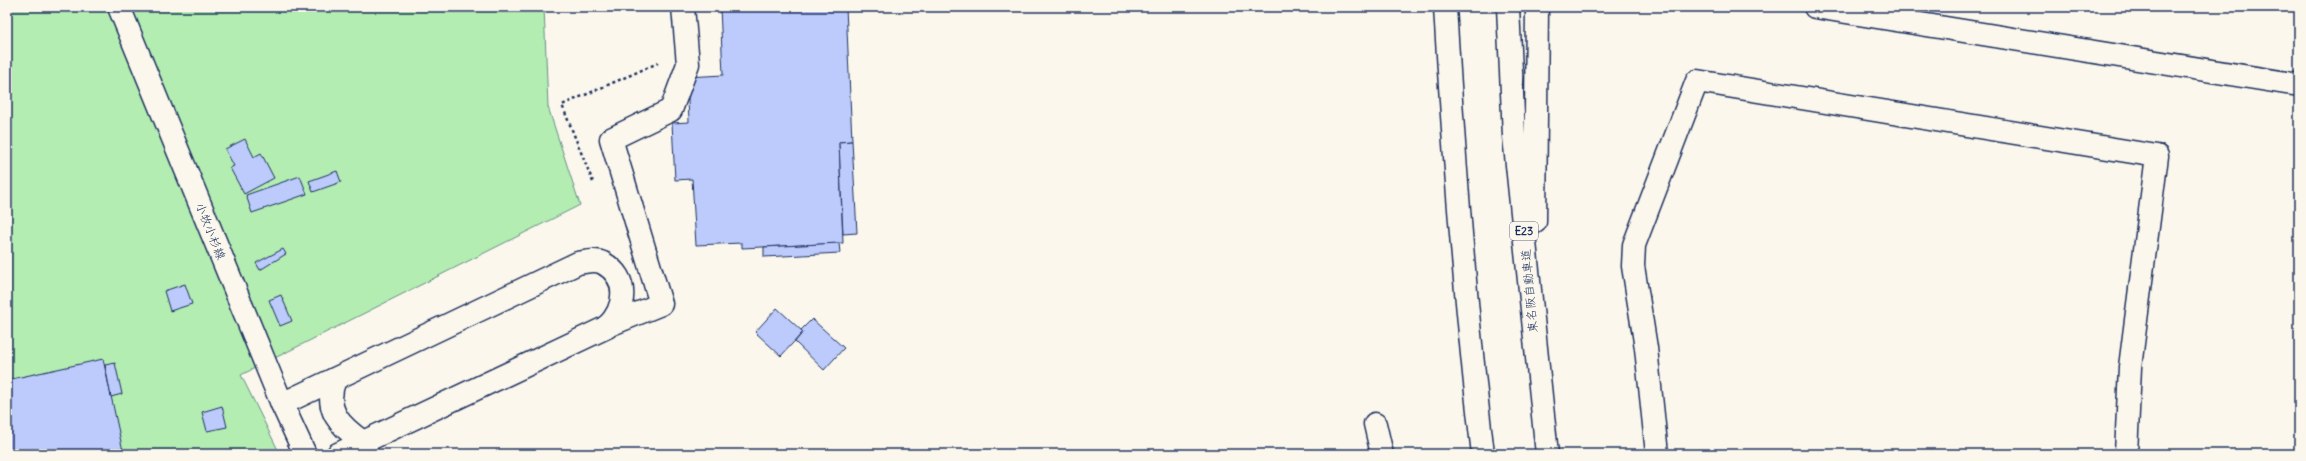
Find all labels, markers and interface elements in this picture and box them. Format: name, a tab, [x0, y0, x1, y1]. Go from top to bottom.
street label: 小牧小杉線	[193, 200, 229, 262]
road number: E23	[1510, 222, 1538, 240]
street label: 東名阪自動車道	[1518, 248, 1540, 334]

